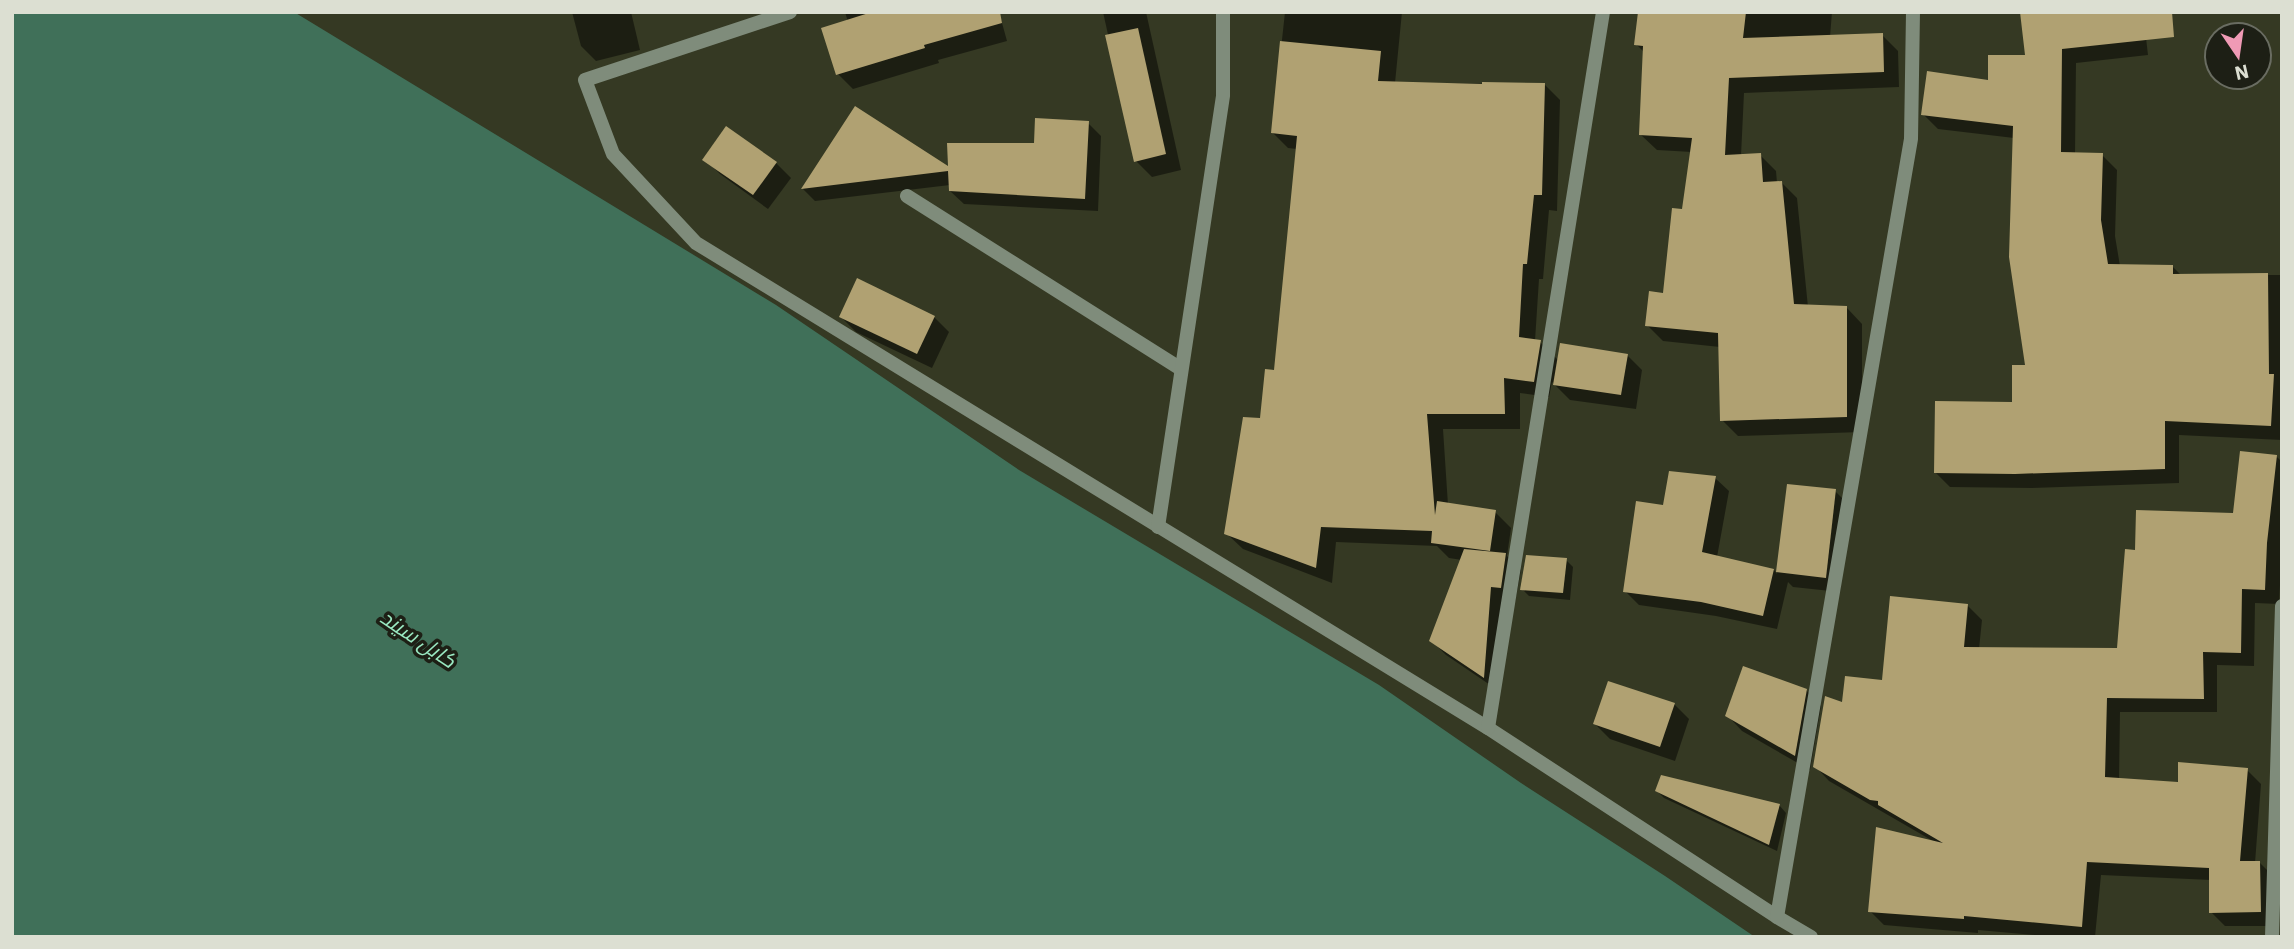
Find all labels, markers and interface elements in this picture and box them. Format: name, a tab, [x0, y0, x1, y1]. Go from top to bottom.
north arrow	[2203, 21, 2273, 91]
text: N	[2232, 59, 2251, 86]
water label: کابل سيند	[375, 603, 462, 674]

